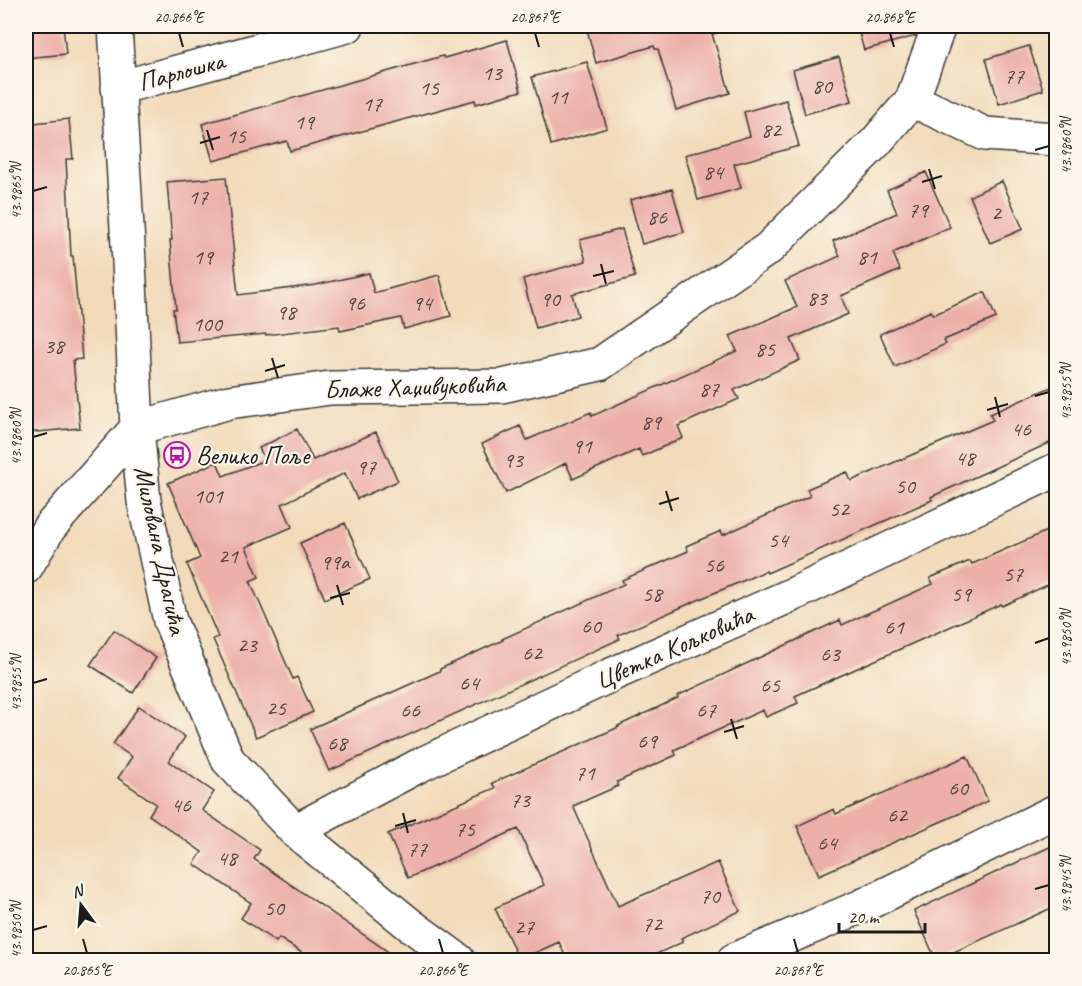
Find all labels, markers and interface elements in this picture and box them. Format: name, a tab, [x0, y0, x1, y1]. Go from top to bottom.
text: 20.866°E	[155, 8, 206, 27]
text: 20.867°E	[511, 8, 562, 27]
text: 20.868°E	[866, 8, 917, 27]
street label: Парлошка	[135, 44, 230, 99]
house number: 13	[482, 59, 504, 87]
house number: 77	[1004, 62, 1025, 90]
house number: 80	[812, 72, 834, 100]
house number: 15	[419, 74, 440, 102]
house number: 11	[548, 83, 569, 111]
house number: 17	[362, 90, 383, 118]
house number: 19	[294, 108, 316, 136]
text: 43.9860°N	[1057, 115, 1076, 174]
house number: 82	[761, 116, 783, 144]
house number: 15	[226, 122, 247, 150]
house number: 84	[703, 158, 725, 186]
text: 43.9865°N	[7, 160, 26, 219]
house number: 17	[188, 183, 209, 211]
house number: 79	[908, 196, 930, 224]
house number: 2	[991, 199, 1003, 227]
house number: 86	[647, 203, 668, 231]
house number: 19	[193, 243, 215, 271]
house number: 81	[857, 243, 878, 271]
house number: 83	[807, 284, 829, 312]
house number: 90	[540, 285, 562, 313]
house number: 96	[345, 289, 366, 317]
house number: 94	[412, 289, 434, 317]
house number: 98	[276, 298, 298, 326]
house number: 100	[192, 310, 224, 338]
house number: 38	[44, 332, 66, 360]
house number: 85	[755, 335, 776, 363]
text: 43.9855°N	[1057, 361, 1076, 420]
street label: Блаже Хаџивуковића	[324, 367, 508, 406]
house number: 87	[699, 375, 720, 403]
text: 43.9860°N	[7, 406, 26, 465]
house number: 89	[641, 408, 663, 436]
house number: 46	[1011, 415, 1032, 443]
house number: 91	[572, 432, 593, 460]
place label: Велико Поље	[196, 439, 312, 472]
bus stop icon: Велико Поље	[162, 440, 192, 470]
house number: 48	[955, 444, 977, 472]
house number: 93	[503, 446, 525, 474]
house number: 97	[356, 453, 377, 481]
street label: Милована Драгића	[127, 463, 195, 639]
house number: 50	[895, 472, 917, 500]
house number: 101	[193, 482, 224, 510]
house number: 52	[829, 495, 851, 523]
house number: 54	[768, 526, 790, 554]
house number: 21	[218, 542, 239, 570]
house number: 99a	[320, 548, 351, 576]
house number: 56	[704, 551, 725, 579]
house number: 57	[1003, 560, 1024, 588]
house number: 58	[642, 580, 664, 608]
house number: 59	[951, 580, 973, 608]
street label: Цветка Кољковића	[590, 597, 760, 697]
text: 43.9850°N	[1057, 607, 1076, 666]
house number: 60	[581, 612, 603, 640]
house number: 61	[884, 613, 905, 641]
house number: 23	[237, 631, 259, 659]
house number: 62	[522, 639, 544, 667]
house number: 63	[820, 640, 842, 668]
text: 43.9855°N	[7, 652, 26, 711]
house number: 64	[459, 669, 481, 697]
house number: 65	[760, 671, 781, 699]
house number: 25	[266, 694, 287, 722]
house number: 66	[400, 696, 421, 724]
house number: 67	[696, 696, 717, 724]
house number: 69	[637, 727, 659, 755]
house number: 68	[327, 729, 349, 757]
house number: 71	[575, 759, 596, 787]
house number: 60	[948, 774, 970, 802]
house number: 73	[510, 786, 532, 814]
house number: 46	[171, 791, 192, 819]
house number: 62	[887, 801, 909, 829]
house number: 75	[455, 815, 476, 843]
house number: 64	[817, 829, 839, 857]
house number: 77	[407, 835, 428, 863]
house number: 48	[217, 844, 239, 872]
text: 43.9845°N	[1057, 854, 1076, 913]
north arrow	[51, 875, 111, 935]
text: N	[70, 880, 88, 903]
house number: 70	[700, 882, 722, 910]
house number: 50	[264, 894, 286, 922]
scale bar	[839, 896, 924, 934]
text: 43.9850°N	[7, 899, 26, 958]
text: 20 m	[848, 906, 881, 928]
house number: 72	[642, 910, 664, 938]
house number: 27	[514, 913, 535, 941]
text: 20.865°E	[63, 961, 114, 980]
text: 20.866°E	[419, 961, 470, 980]
text: 20.867°E	[774, 961, 825, 980]

